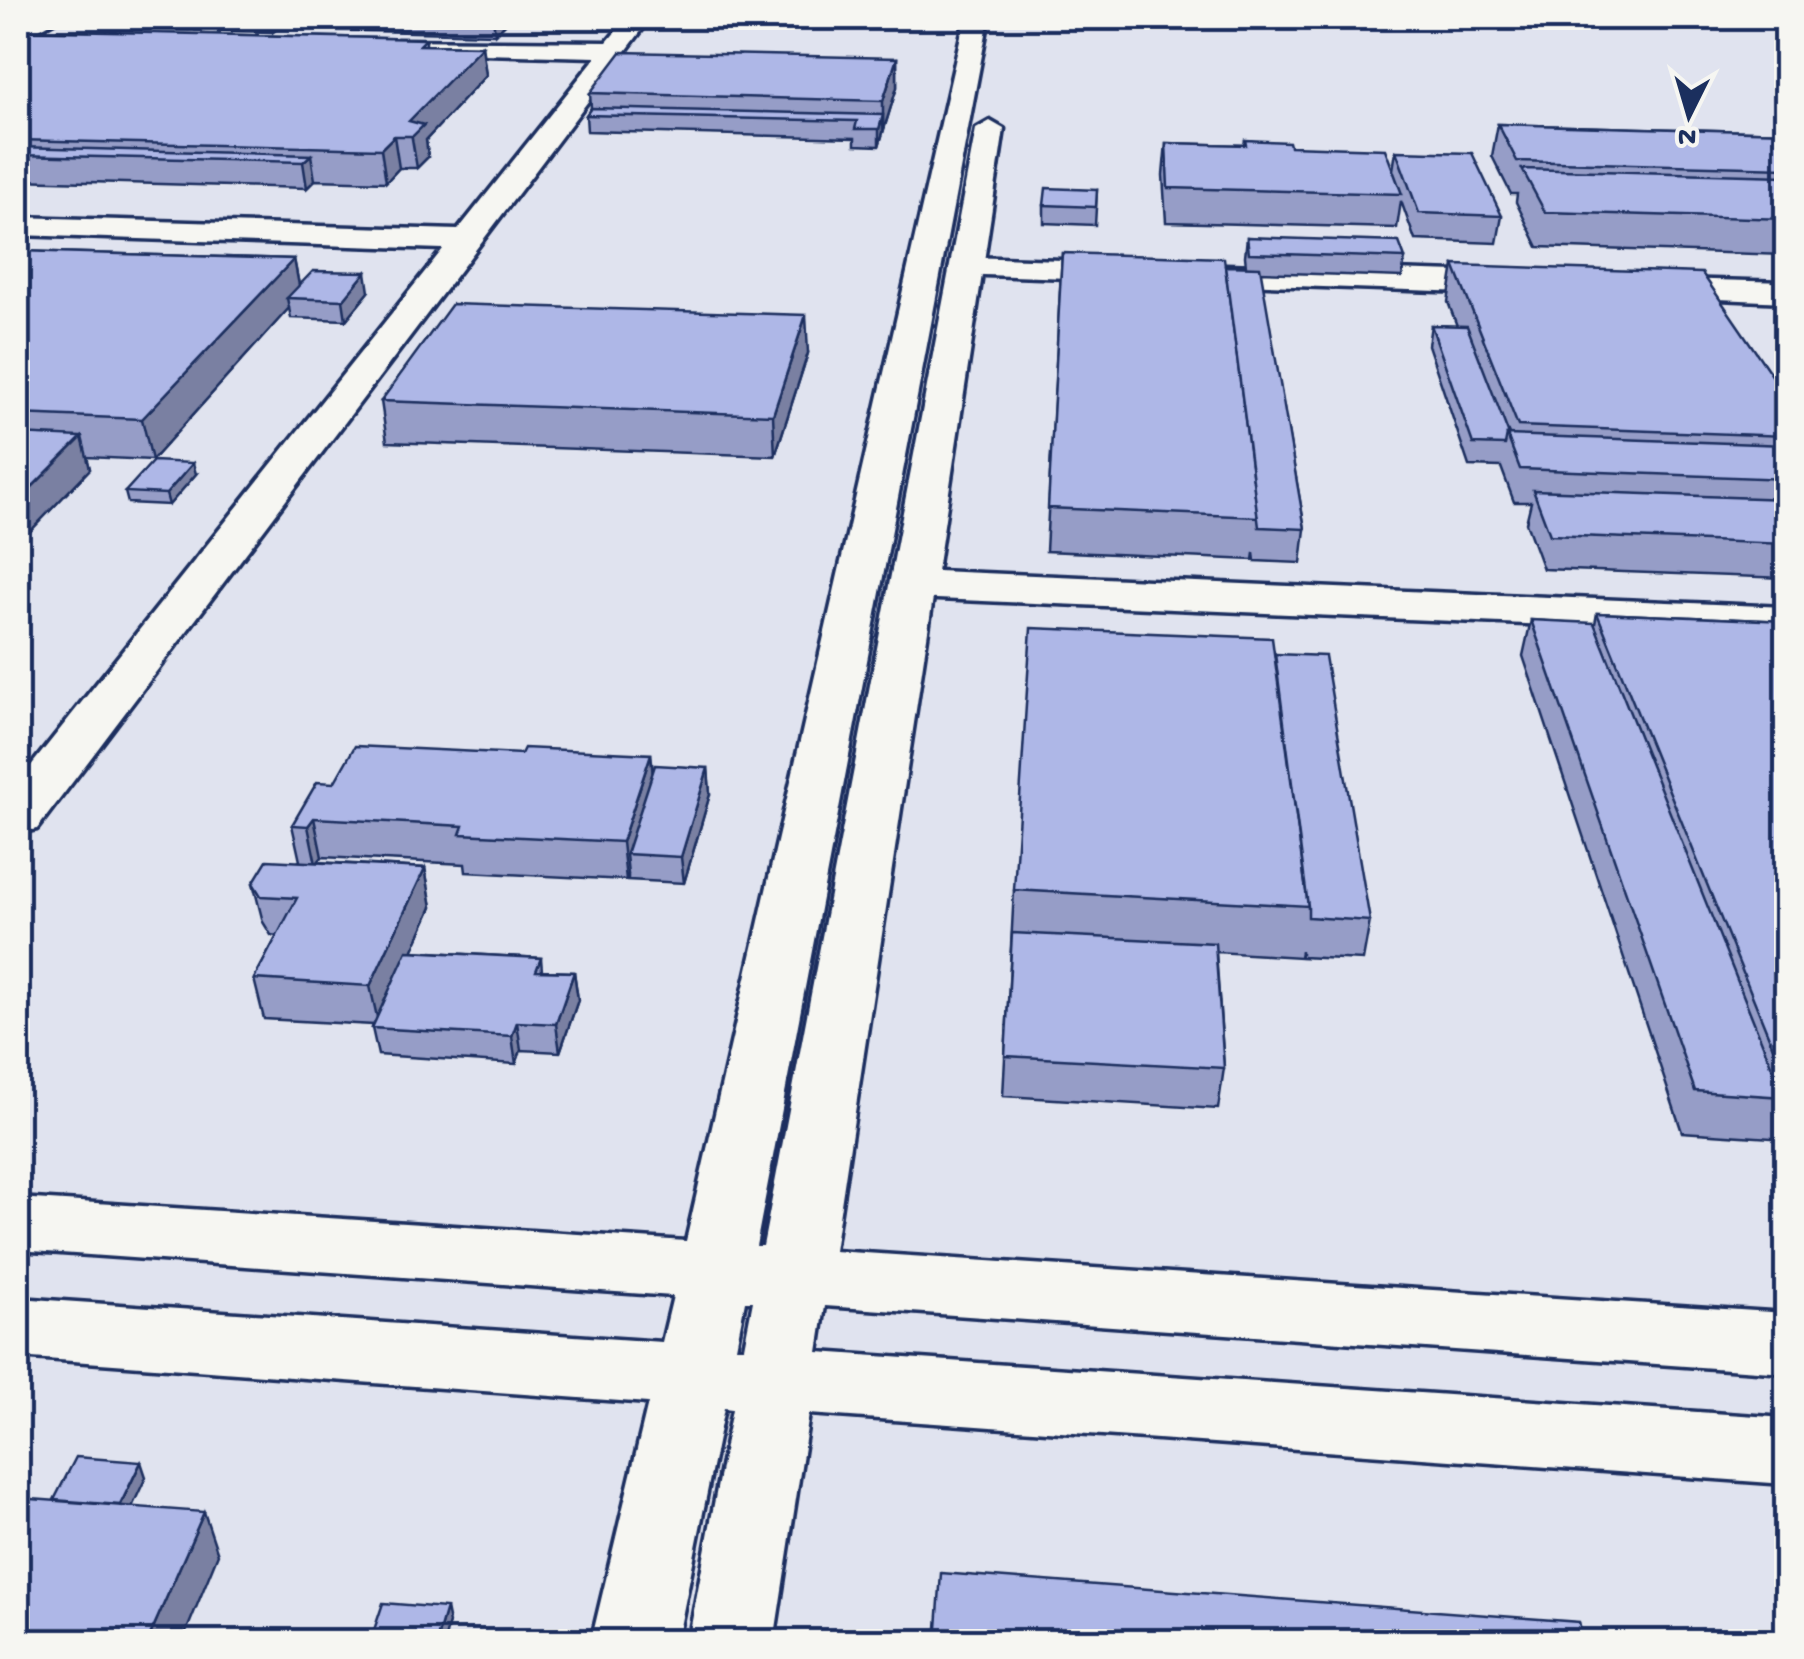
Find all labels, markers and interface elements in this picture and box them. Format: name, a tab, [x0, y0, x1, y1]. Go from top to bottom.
north arrow	[1639, 65, 1739, 165]
text: N	[1677, 118, 1698, 153]

